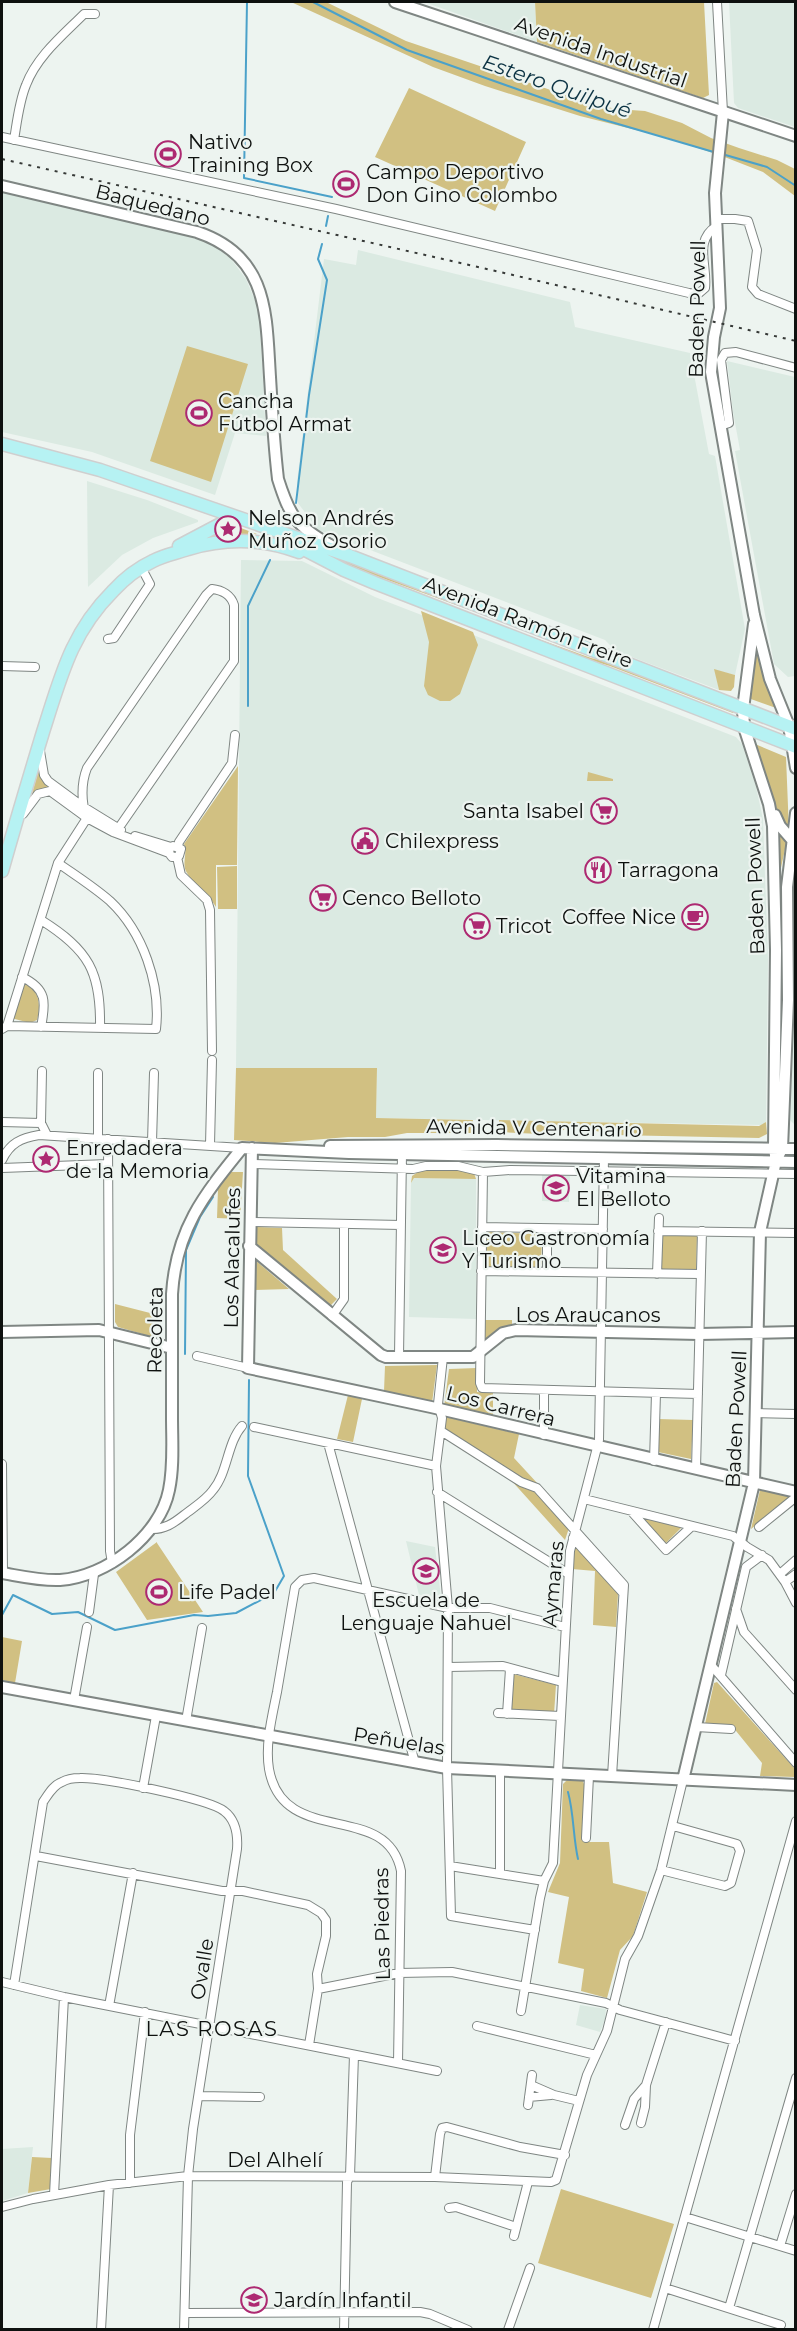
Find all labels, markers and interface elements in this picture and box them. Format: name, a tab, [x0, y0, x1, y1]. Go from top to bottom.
street label: Avenida Industrial	[512, 11, 690, 93]
water label: Estero Quilpué	[479, 49, 635, 123]
place label: Nativo Training Box	[188, 130, 313, 177]
sports icon: Nativo Training Box	[153, 139, 183, 169]
place label: Campo Deportivo Don Gino Colombo	[366, 160, 557, 207]
sports icon: Campo Deportivo Don Gino Colombo	[331, 169, 361, 199]
street label: Baquedano	[93, 179, 213, 231]
street label: Baden Powell	[684, 240, 710, 378]
place label: Cancha Fútbol Armat	[218, 389, 352, 436]
sports icon: Cancha Fútbol Armat	[184, 398, 214, 428]
place label: Nelson Andrés Muñoz Osorio	[248, 506, 394, 553]
place icon: Nelson Andrés Muñoz Osorio	[213, 514, 243, 544]
street label: Avenida Ramón Freire	[420, 571, 636, 673]
supermarket icon: Santa Isabel	[589, 796, 619, 826]
place label: Santa Isabel	[463, 799, 584, 823]
street label: Baden Powell	[741, 817, 769, 955]
public building icon: Chilexpress	[350, 826, 380, 856]
place label: Chilexpress	[385, 829, 499, 853]
restaurant icon: Tarragona	[583, 855, 613, 885]
place label: Tarragona	[618, 858, 719, 882]
supermarket icon: Cenco Belloto	[308, 883, 338, 913]
place label: Cenco Belloto	[342, 886, 481, 910]
cafe icon: Coffee Nice	[680, 902, 710, 932]
place label: Coffee Nice	[562, 905, 676, 929]
supermarket icon: Tricot	[462, 911, 492, 941]
place label: Tricot	[496, 914, 552, 938]
street label: Avenida V Centenario	[426, 1114, 642, 1142]
place label: Enredadera de la Memoria	[66, 1136, 209, 1183]
place icon: Enredadera de la Memoria	[31, 1144, 61, 1174]
place label: Vitamina El Belloto	[576, 1164, 671, 1211]
school or university icon: Vitamina El Belloto	[541, 1173, 571, 1203]
street label: Los Alacalufes	[219, 1187, 245, 1329]
place label: Liceo Gastronomía Y Turismo	[462, 1226, 650, 1273]
school or university icon: Liceo Gastronomía Y Turismo	[428, 1235, 458, 1265]
street label: Recoleta	[142, 1286, 168, 1374]
street label: Los Araucanos	[516, 1303, 661, 1327]
street label: Baden Powell	[720, 1350, 752, 1488]
street label: Los Carrera	[444, 1381, 558, 1431]
street label: Aymaras	[537, 1540, 569, 1628]
school or university icon: Escuela de Lenguaje Nahuel	[411, 1556, 441, 1586]
sports icon: Life Padel	[144, 1577, 174, 1607]
place label: Life Padel	[178, 1580, 276, 1604]
place label: Escuela de Lenguaje Nahuel	[340, 1588, 512, 1635]
street label: Peñuelas	[352, 1722, 447, 1760]
street label: Las Piedras	[369, 1867, 395, 1981]
street label: Ovalle	[185, 1937, 219, 2001]
district label: LAS ROSAS	[145, 2016, 279, 2041]
street label: Del Alhelí	[227, 2148, 324, 2172]
school or university icon: Jardín Infantil	[239, 2285, 269, 2315]
place label: Jardín Infantil	[273, 2288, 412, 2312]

